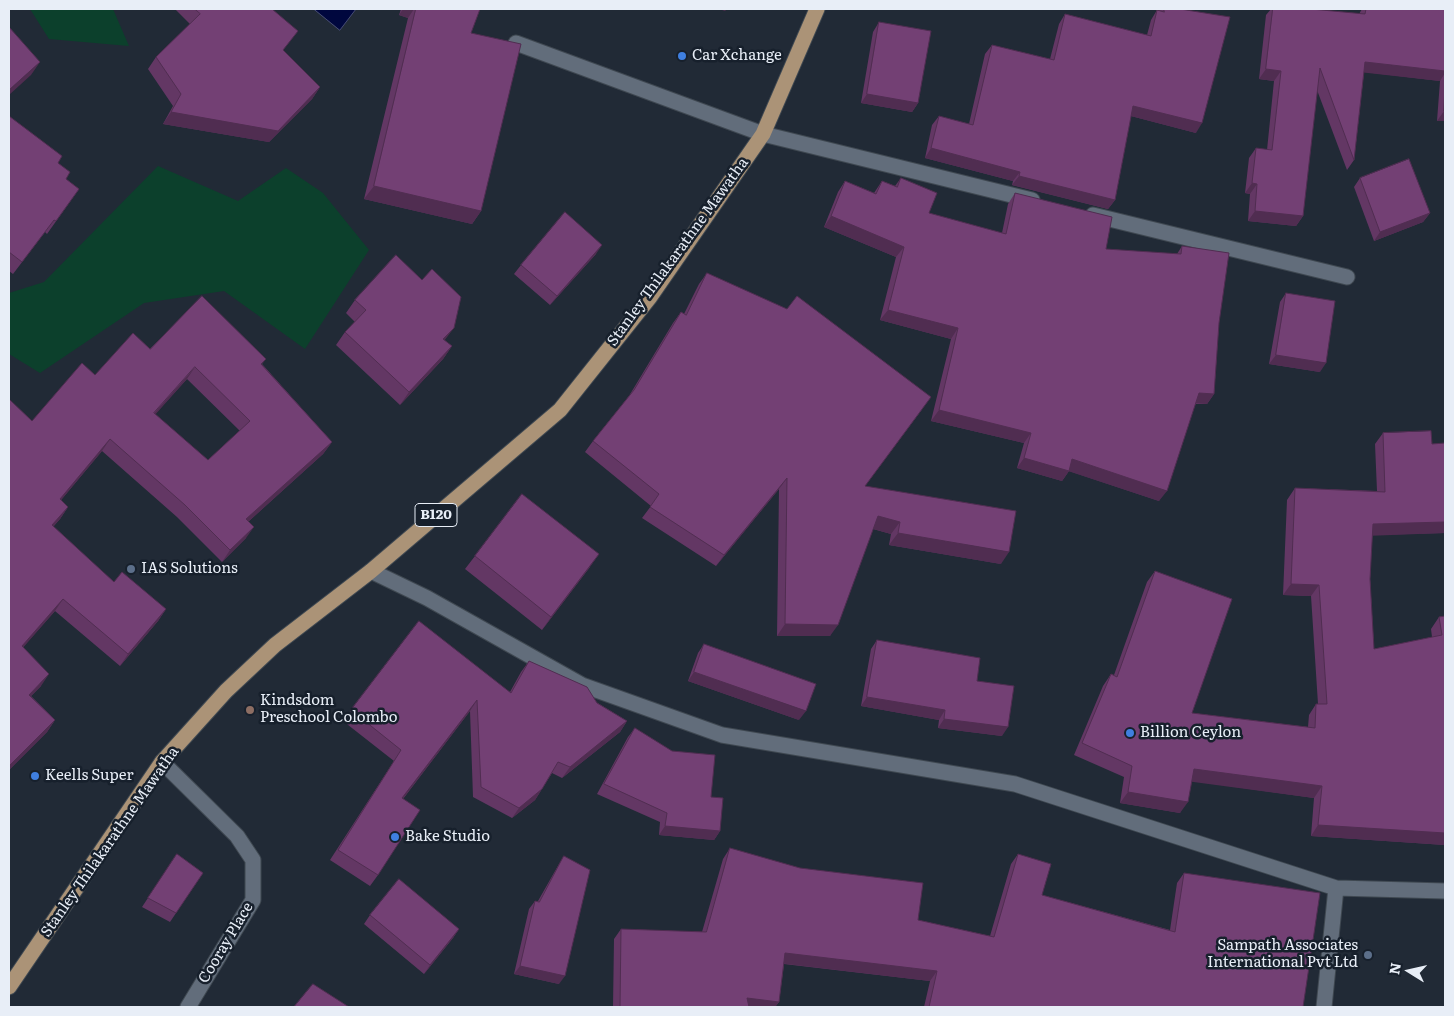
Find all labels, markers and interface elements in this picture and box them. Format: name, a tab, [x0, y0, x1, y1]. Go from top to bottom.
place label: Car Xchange	[692, 47, 782, 65]
marker: Car Xchange	[676, 50, 688, 62]
street label: Stanley Thilakarathne Mawatha	[604, 154, 752, 350]
road number: B120	[415, 504, 457, 526]
place label: IAS Solutions	[141, 560, 238, 578]
marker: IAS Solutions	[125, 563, 137, 575]
place label: Kindsdom Preschool Colombo	[260, 692, 397, 727]
marker: Kindsdom Preschool Colombo	[244, 704, 256, 716]
place label: Billion Ceylon	[1140, 724, 1241, 742]
marker: Billion Ceylon	[1124, 727, 1136, 739]
street label: Stanley Thilakarathne Mawatha	[37, 743, 183, 941]
place label: Keells Super	[45, 767, 133, 785]
marker: Keells Super	[29, 770, 41, 782]
place label: Bake Studio	[405, 828, 490, 846]
marker: Bake Studio	[389, 831, 401, 843]
street label: Cooray Place	[195, 899, 257, 987]
place label: Sampath Associates International Pvt Ltd	[1207, 937, 1358, 972]
north arrow	[1384, 946, 1434, 996]
marker: Sampath Associates International Pvt Ltd	[1362, 949, 1374, 961]
text: N	[1383, 961, 1405, 976]

